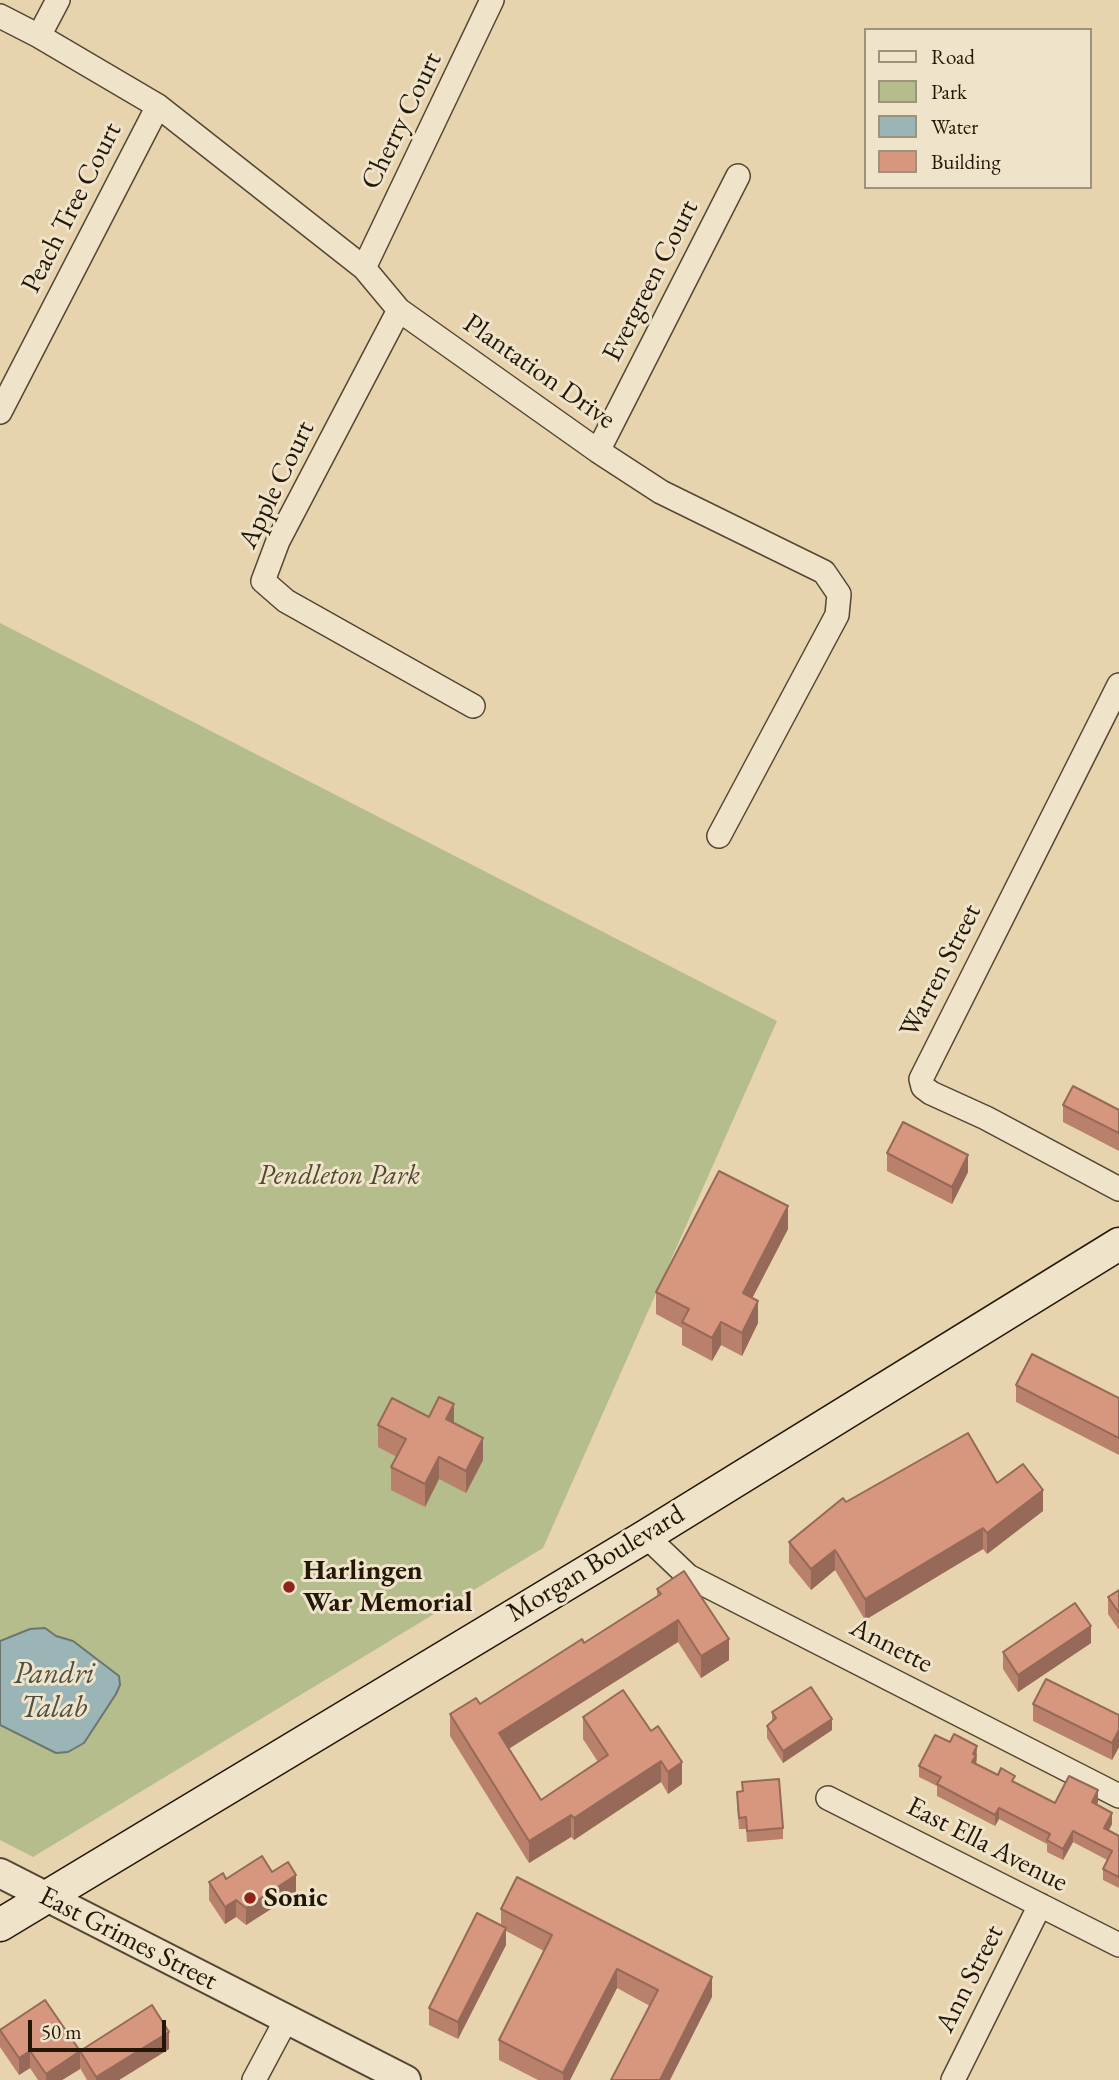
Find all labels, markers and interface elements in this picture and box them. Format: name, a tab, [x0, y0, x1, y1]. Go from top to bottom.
legend	[864, 28, 1091, 189]
text: Road	[931, 43, 975, 70]
street label: Cherry Court	[354, 47, 450, 195]
text: Park	[931, 78, 967, 105]
text: Water	[931, 113, 978, 140]
street label: Peach Tree Court	[15, 117, 129, 299]
text: Building	[931, 148, 1001, 175]
street label: Evergreen Court	[596, 195, 706, 367]
street label: Plantation Drive	[457, 307, 621, 437]
street label: Apple Court	[232, 416, 322, 554]
street label: Warren Street	[893, 899, 989, 1043]
park label: Pendleton Park	[258, 1159, 420, 1193]
street label: Morgan Boulevard	[501, 1498, 691, 1630]
place label: Harlingen War Memorial	[303, 1554, 473, 1620]
marker: Harlingen War Memorial	[281, 1579, 297, 1595]
street label: Annette	[844, 1611, 938, 1681]
water label: Pandri Talab	[13, 1657, 95, 1728]
street label: East Ella Avenue	[901, 1790, 1073, 1900]
street label: East Grimes Street	[33, 1880, 223, 1998]
place label: Sonic	[264, 1881, 328, 1915]
marker: Sonic	[242, 1890, 258, 1906]
street label: Ann Street	[929, 1920, 1011, 2038]
scale bar	[32, 2007, 170, 2050]
text: 50 m	[41, 2018, 82, 2045]

